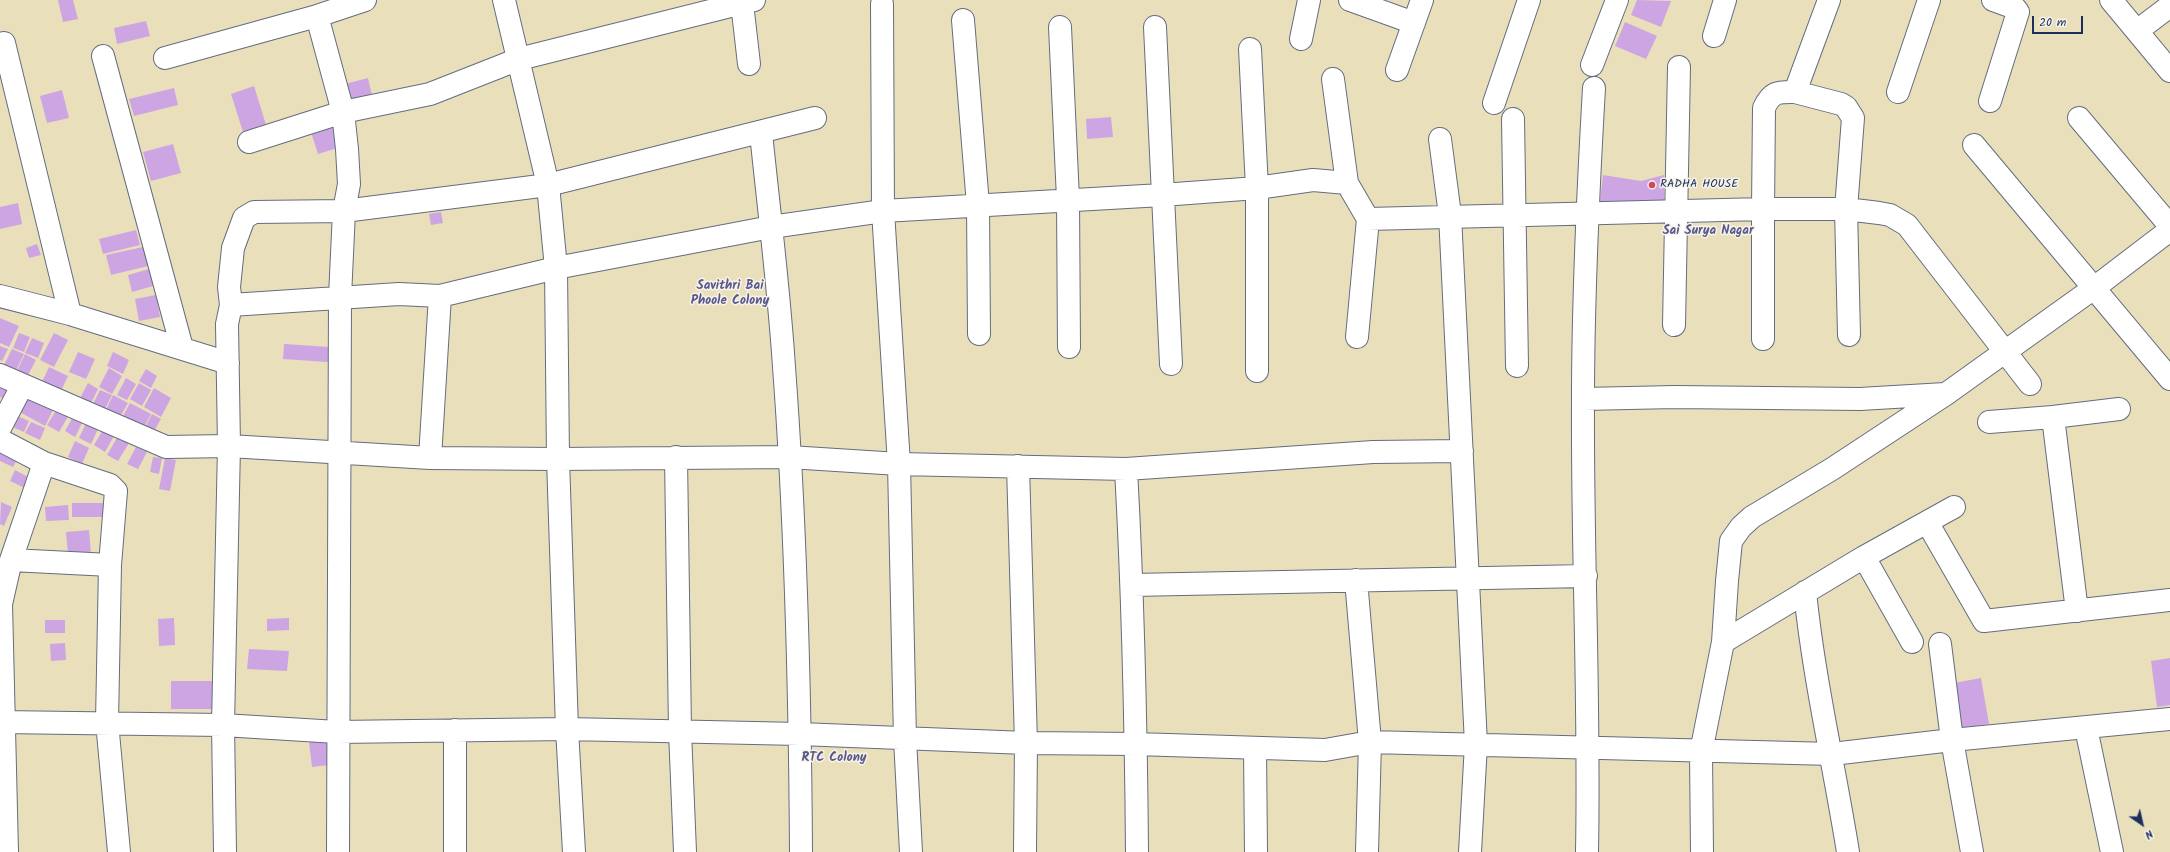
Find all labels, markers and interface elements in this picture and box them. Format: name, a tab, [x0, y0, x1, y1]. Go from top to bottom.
scale bar	[2034, 8, 2085, 34]
text: 20 m	[2039, 13, 2066, 32]
place label: RADHA HOUSE	[1660, 178, 1738, 192]
marker: RADHA HOUSE	[1647, 180, 1657, 190]
district label: Sai Surya Nagar	[1662, 224, 1754, 240]
district label: Savithri Bai Phoole Colony	[691, 279, 769, 310]
district label: RTC Colony	[801, 751, 867, 767]
north arrow	[2122, 804, 2162, 844]
text: N	[2141, 825, 2157, 843]

